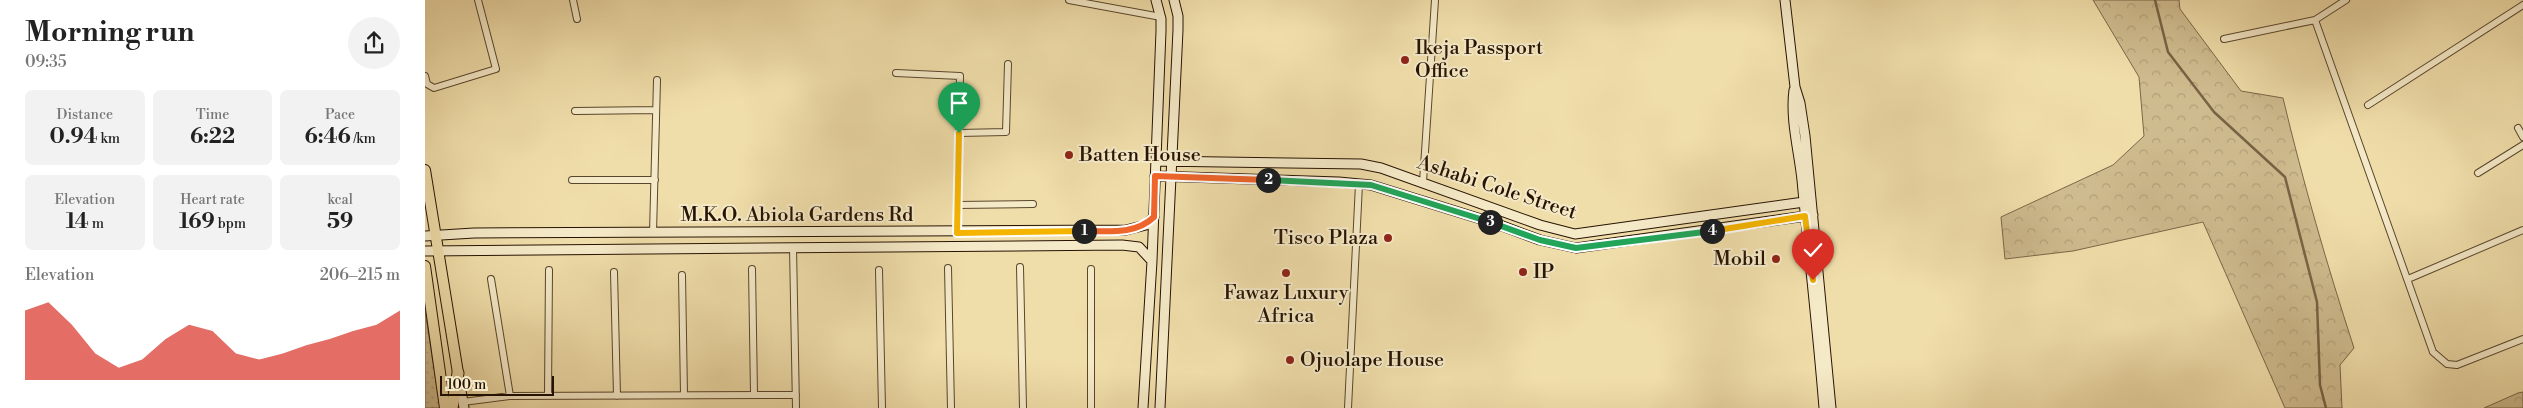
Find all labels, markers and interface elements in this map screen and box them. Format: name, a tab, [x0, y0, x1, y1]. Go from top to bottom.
text: Morning run	[25, 15, 194, 50]
button: share	[348, 17, 400, 69]
place label: Ikeja Passport Office	[1415, 36, 1543, 84]
text: 09:35	[25, 52, 67, 72]
marker: Ikeja Passport Office	[1399, 54, 1411, 66]
pin	[938, 82, 980, 133]
icon: arrive	[945, 89, 973, 117]
text: Distance	[57, 106, 113, 124]
text: Time	[196, 106, 229, 124]
text: Pace	[325, 106, 355, 124]
text: 0.94	[50, 124, 98, 150]
text: 6:22	[190, 124, 235, 150]
text: 6:46	[304, 124, 351, 150]
text: km	[98, 130, 120, 148]
text: /km	[351, 130, 376, 148]
place label: Batten House	[1078, 143, 1201, 168]
marker: Batten House	[1063, 149, 1075, 161]
street label: Ashabi Cole Street	[1413, 150, 1580, 226]
pin: 2	[1255, 168, 1281, 192]
text: 2	[1264, 171, 1273, 189]
text: Elevation	[55, 191, 115, 209]
text: Heart rate	[180, 191, 245, 209]
text: kcal	[327, 191, 353, 209]
street label: M.K.O. Abiola Gardens Rd	[681, 203, 914, 228]
text: 14	[66, 209, 89, 235]
text: 169	[179, 209, 215, 235]
text: 59	[327, 209, 353, 235]
pin: 3	[1477, 210, 1503, 234]
text: 3	[1486, 213, 1495, 231]
text: m	[89, 215, 104, 233]
text: bpm	[215, 215, 246, 233]
pin: 1	[1071, 218, 1097, 244]
pin: 4	[1699, 218, 1725, 244]
text: 1	[1081, 222, 1088, 240]
text: 4	[1708, 222, 1717, 240]
place label: Tisco Plaza	[1274, 226, 1379, 251]
pin	[1792, 229, 1834, 280]
marker: Tisco Plaza	[1382, 232, 1394, 244]
icon: check	[1799, 236, 1827, 264]
place label: Mobil	[1713, 247, 1766, 272]
marker: Mobil	[1770, 253, 1782, 265]
place label: IP	[1533, 260, 1555, 285]
text: Elevation	[25, 265, 94, 285]
text: 206–215 m	[320, 265, 400, 285]
marker: IP	[1517, 266, 1529, 278]
marker: Fawaz Luxury Africa	[1280, 267, 1292, 279]
place label: Fawaz Luxury Africa	[1224, 281, 1349, 329]
place label: Ojuolape House	[1300, 348, 1444, 373]
marker: Ojuolape House	[1284, 354, 1296, 366]
scale bar	[440, 373, 554, 396]
text: 100 m	[447, 376, 486, 394]

